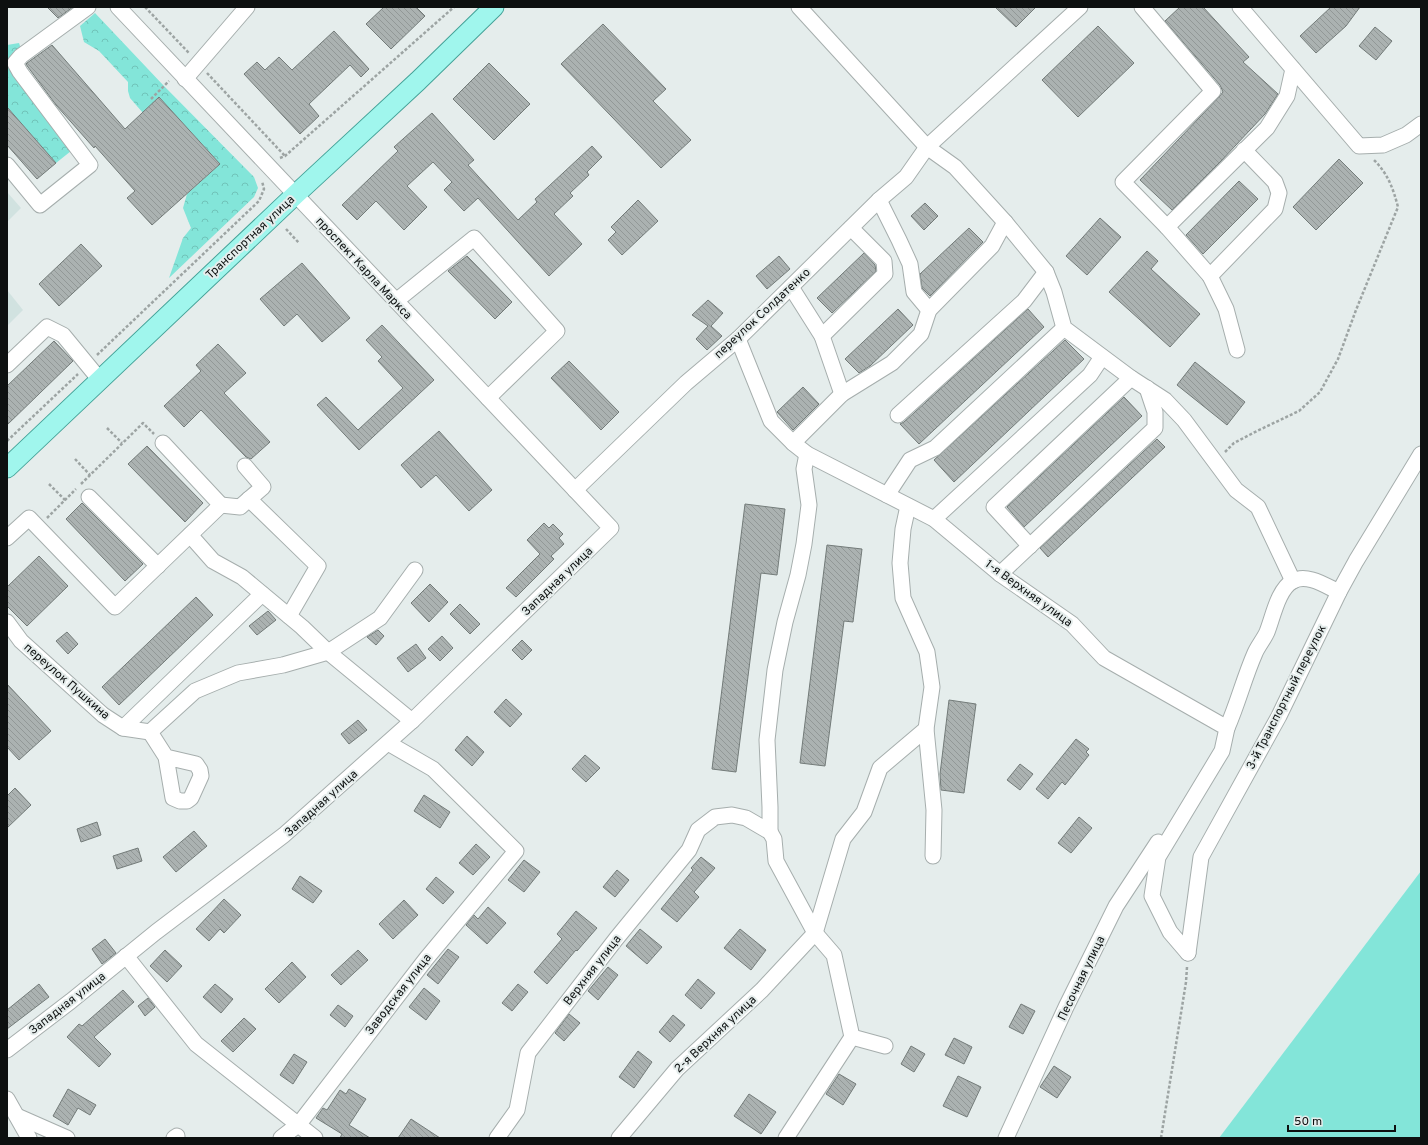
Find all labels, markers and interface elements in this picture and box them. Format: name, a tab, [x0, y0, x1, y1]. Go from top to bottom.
street label: Транспортная улица	[203, 192, 299, 283]
street label: проспект Карла Маркса	[312, 214, 415, 323]
street label: переулок Солдатенко	[711, 265, 814, 363]
street label: Западная улица	[519, 544, 597, 620]
street label: 1-я Верхняя улица	[981, 557, 1075, 631]
street label: 3-й Транспортный переулок	[1243, 622, 1331, 773]
street label: переулок Пушкина	[20, 640, 113, 724]
street label: Западная улица	[282, 767, 362, 841]
street label: Верхняя улица	[560, 932, 625, 1009]
street label: Песочная улица	[1054, 933, 1109, 1023]
street label: Заводская улица	[362, 951, 436, 1038]
street label: Западная улица	[26, 969, 109, 1039]
street label: 2-я Верхняя улица	[671, 992, 760, 1077]
scale bar	[1288, 1107, 1395, 1133]
text: 50 m	[1294, 1114, 1322, 1130]

